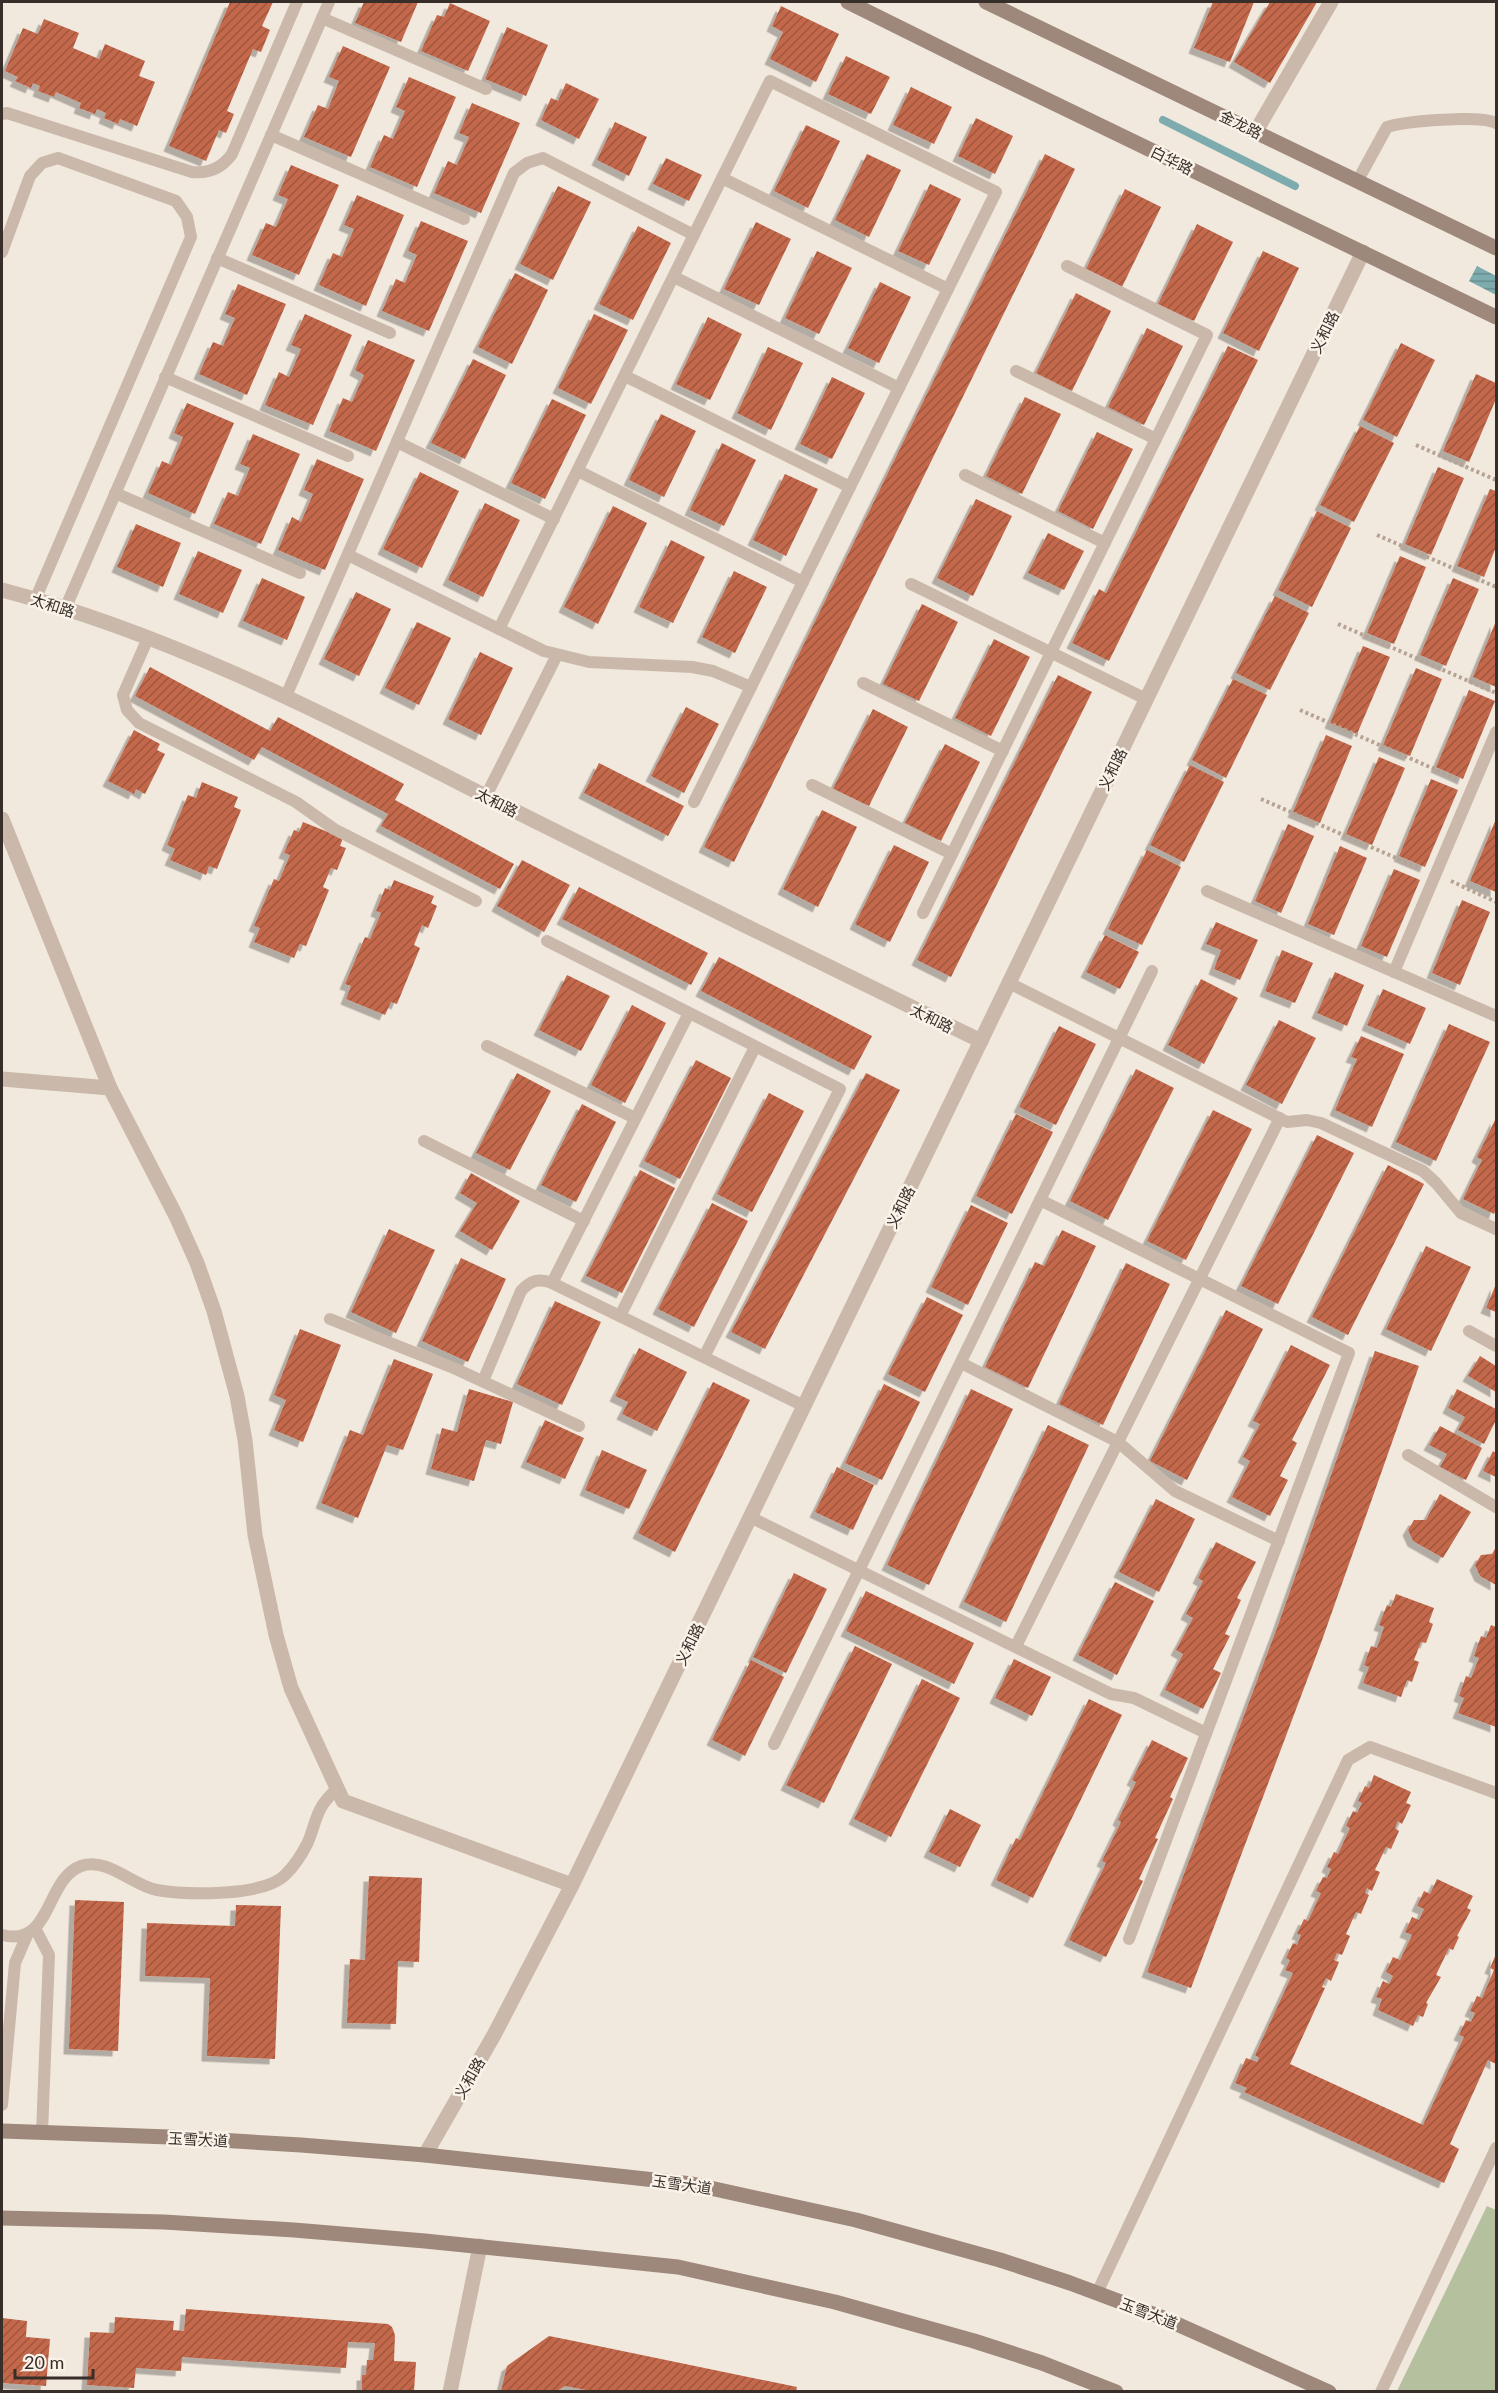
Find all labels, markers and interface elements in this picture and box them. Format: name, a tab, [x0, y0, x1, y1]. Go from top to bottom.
street label: 金龙路	[1217, 106, 1265, 142]
street label: 白华路	[1148, 142, 1196, 178]
street label: 义和路	[1306, 308, 1342, 356]
street label: 太和路	[29, 589, 77, 621]
street label: 义和路	[1094, 745, 1130, 793]
street label: 太和路	[473, 784, 521, 820]
street label: 太和路	[908, 1000, 956, 1036]
street label: 义和路	[882, 1183, 918, 1231]
street label: 义和路	[671, 1620, 707, 1668]
street label: 义和路	[450, 2054, 488, 2102]
street label: 玉雪大道	[168, 2128, 228, 2150]
street label: 玉雪大道	[651, 2171, 713, 2197]
street label: 玉雪大道	[1118, 2294, 1180, 2332]
scale bar	[15, 2342, 93, 2380]
text: 20 m	[24, 2351, 64, 2373]

